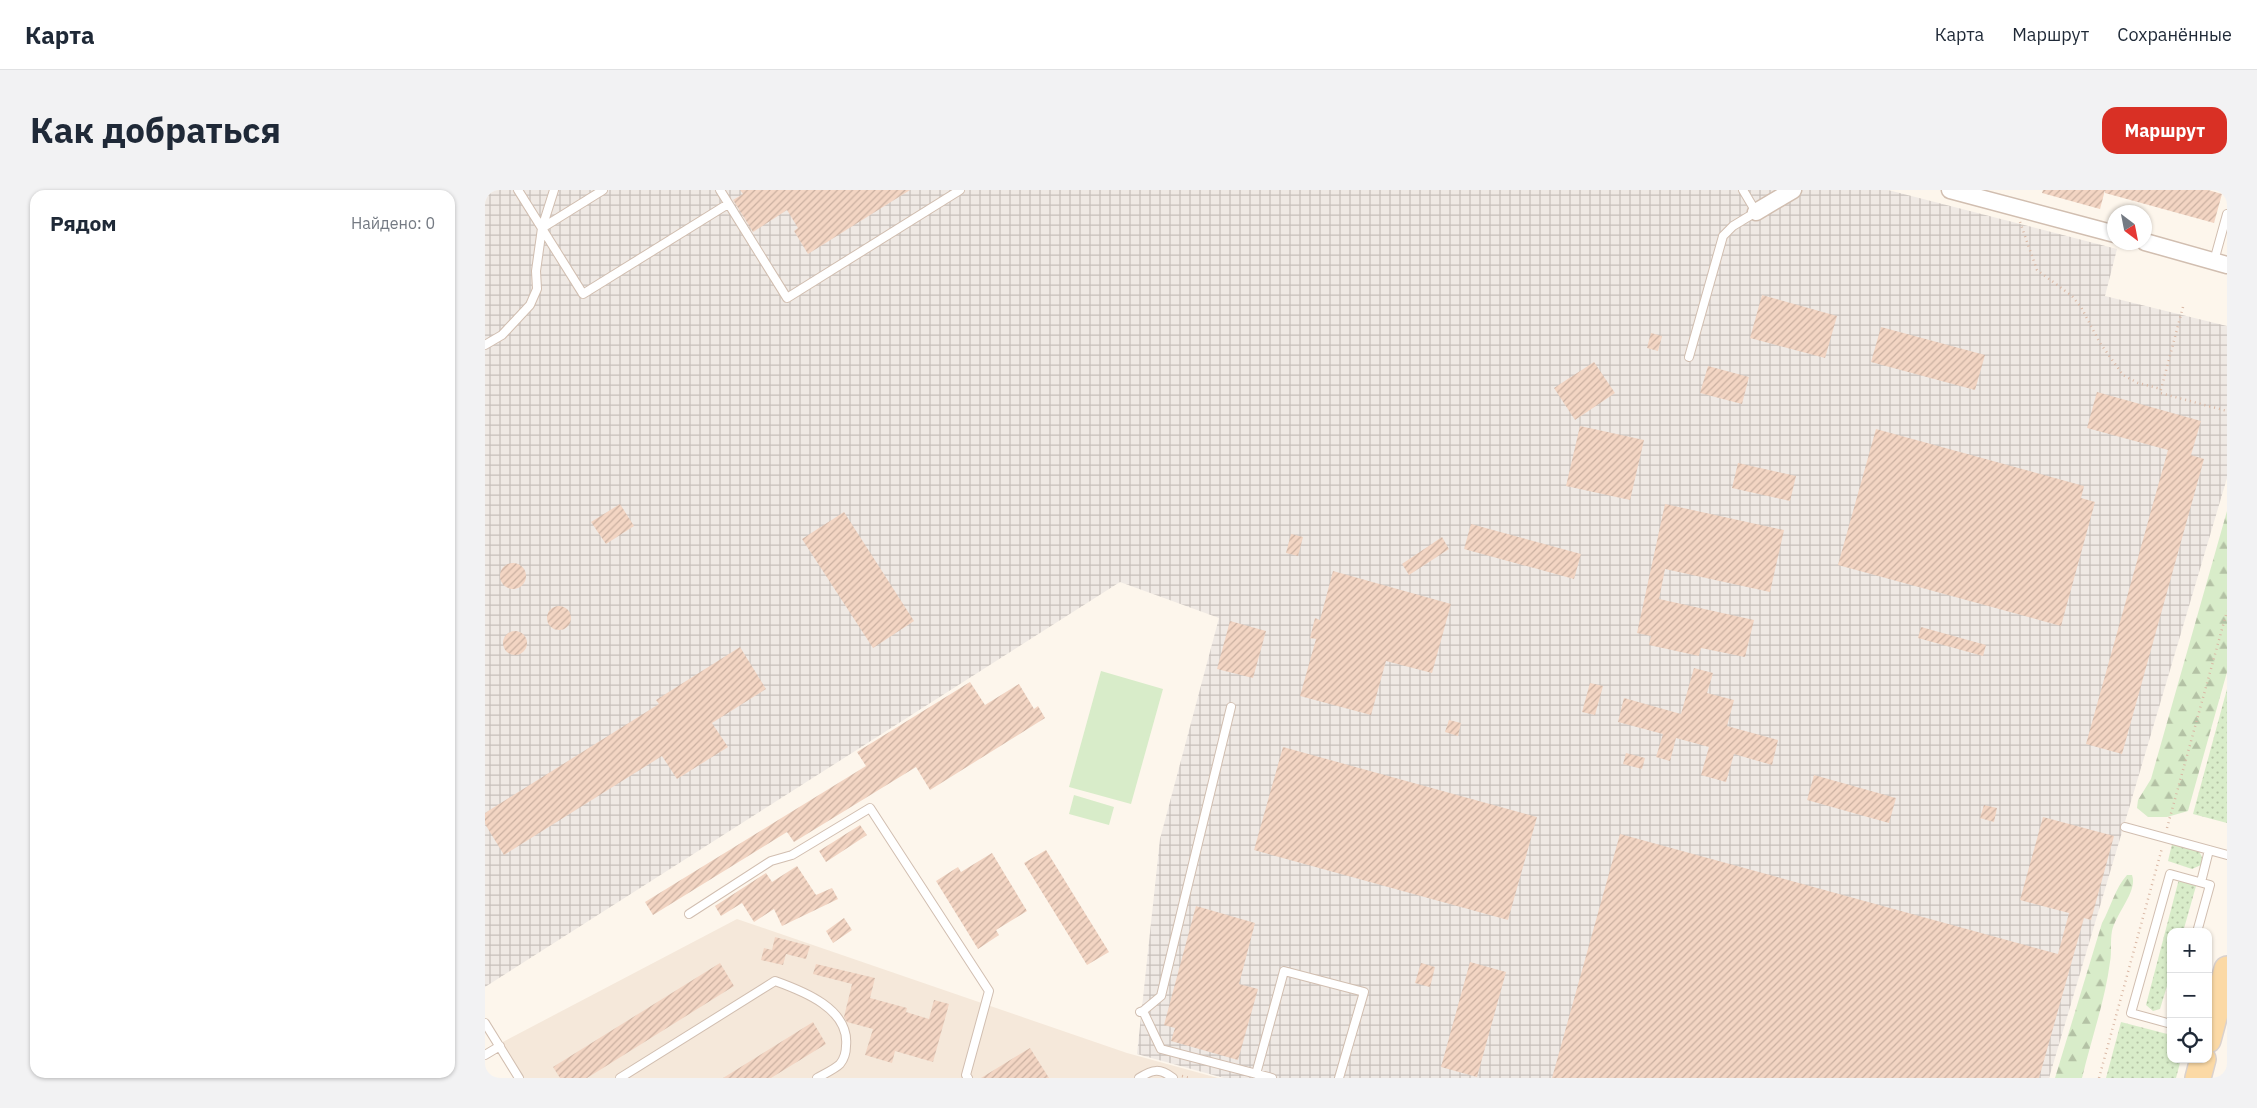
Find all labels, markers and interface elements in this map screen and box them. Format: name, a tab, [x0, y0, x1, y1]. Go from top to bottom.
text: Карта	[25, 19, 95, 51]
text: Карта	[1935, 23, 1984, 46]
text: Маршрут	[2012, 23, 2089, 46]
text: Сохранённые	[2117, 23, 2232, 46]
text: Как добраться	[30, 107, 281, 153]
button: Маршрут	[2102, 107, 2227, 154]
north arrow	[2107, 205, 2152, 250]
text: Рядом	[50, 209, 117, 237]
text: Найдено: 0	[351, 213, 435, 233]
map controls	[2167, 928, 2212, 1063]
button: +	[2167, 928, 2212, 973]
button: −	[2167, 973, 2212, 1018]
button: locate	[2167, 1018, 2212, 1063]

